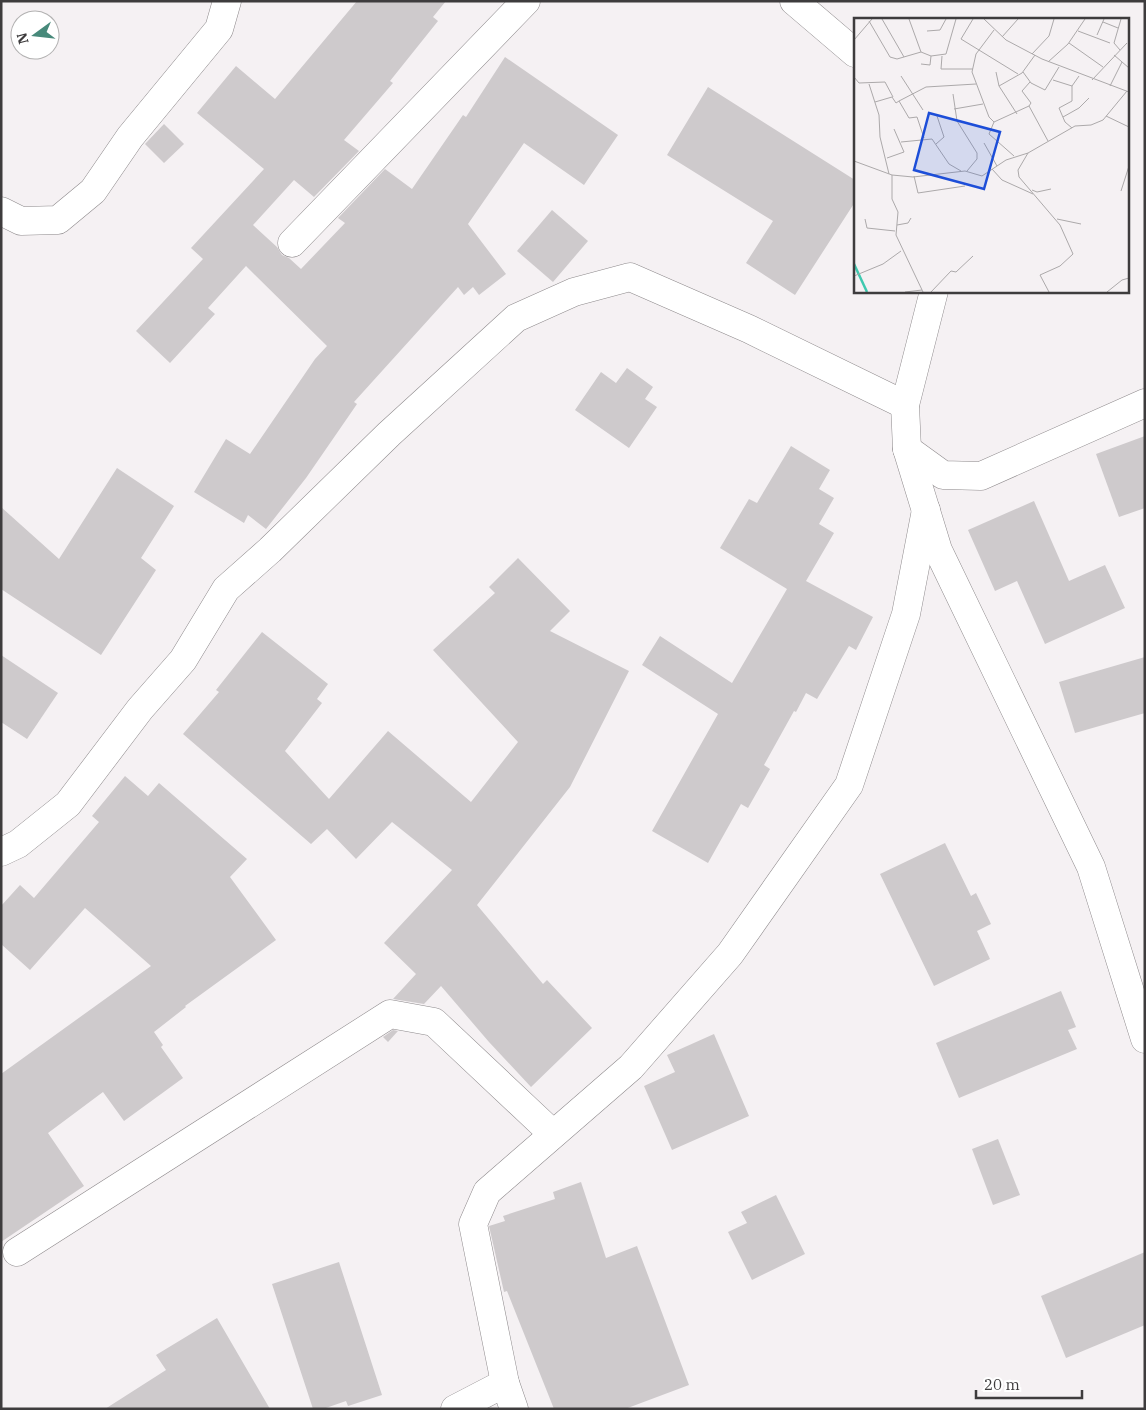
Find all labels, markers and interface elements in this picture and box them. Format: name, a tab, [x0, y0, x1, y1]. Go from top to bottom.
north arrow	[10, 10, 60, 60]
inset map	[854, 18, 1128, 292]
text: N	[12, 31, 33, 46]
scale bar	[976, 1368, 1082, 1400]
text: 20 m	[984, 1375, 1020, 1394]

